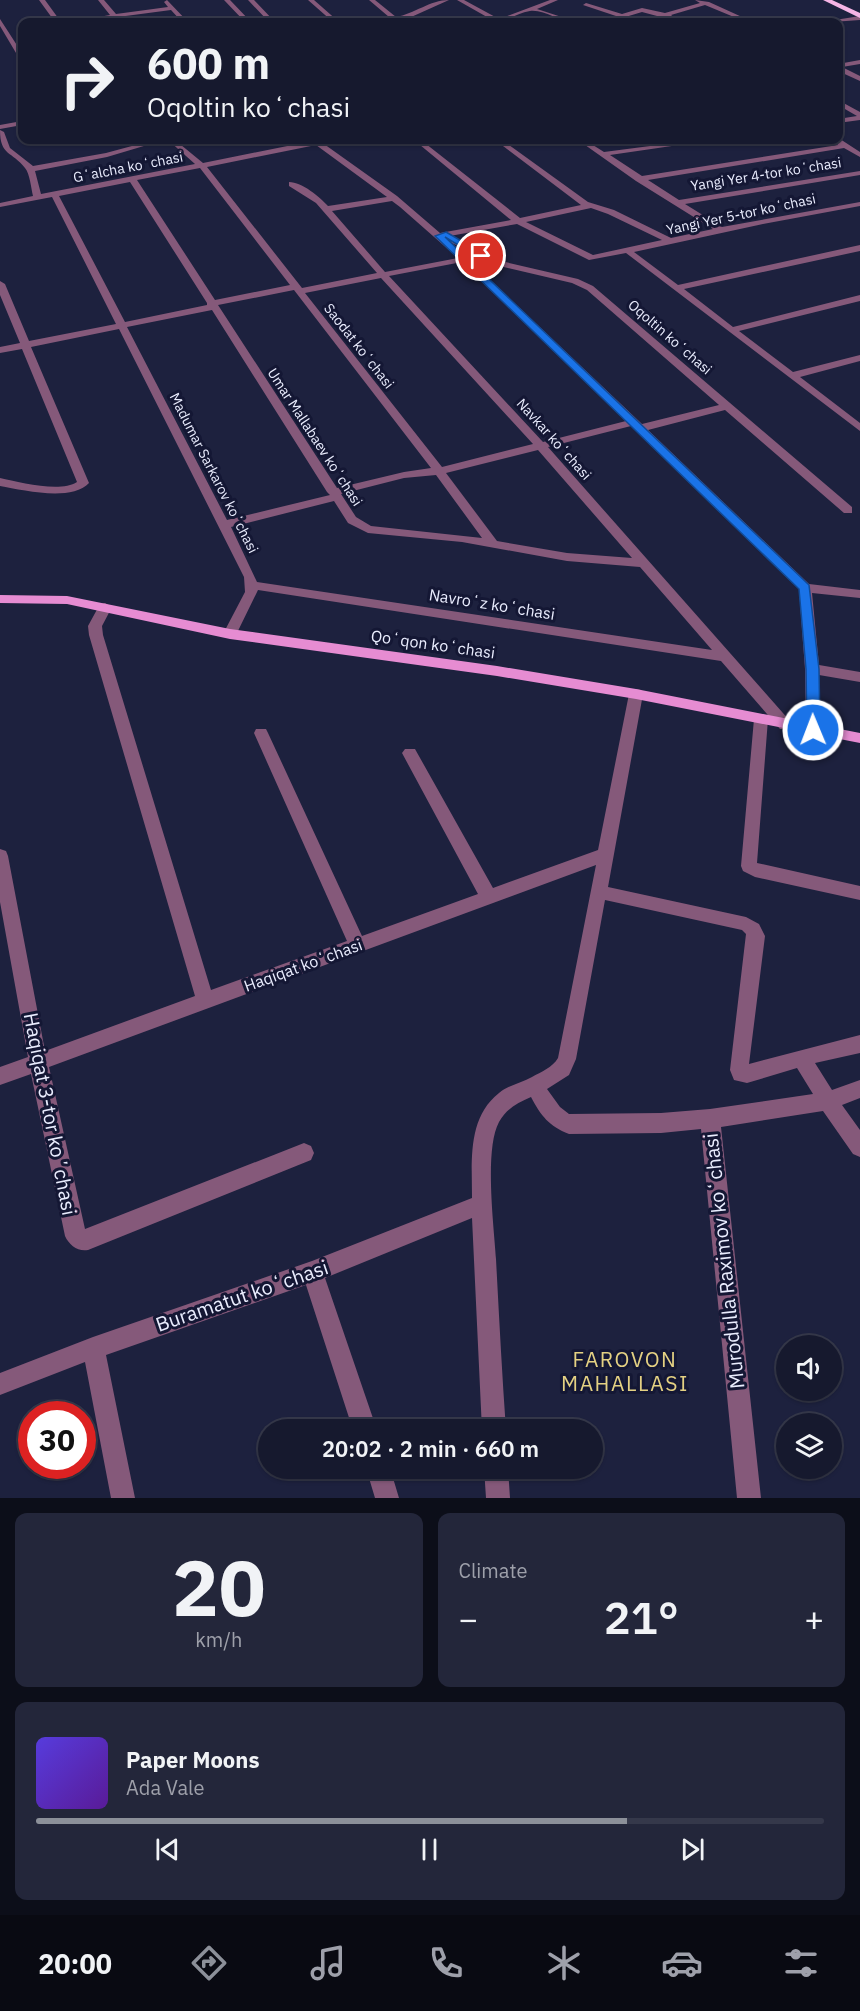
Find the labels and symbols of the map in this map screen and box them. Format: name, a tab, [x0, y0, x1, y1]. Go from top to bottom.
street label: Gʻalcha koʻchasi	[72, 148, 184, 186]
street label: Yangi Yer 4-tor koʻchasi	[689, 153, 843, 195]
street label: Yangi Yer 5-tor koʻchasi	[665, 189, 817, 239]
pin	[455, 230, 506, 281]
street label: Oqoltin koʻchasi	[624, 296, 716, 378]
street label: Saodat koʻchasi	[320, 300, 398, 392]
street label: Umar Mallabaev koʻchasi	[264, 365, 366, 509]
street label: Madumar Sarkarov koʻchasi	[166, 390, 262, 556]
street label: Navkar koʻchasi	[513, 395, 595, 483]
street label: Navroʻz koʻchasi	[428, 584, 556, 624]
street label: Qoʻqon koʻchasi	[370, 625, 496, 663]
position arrow	[781, 698, 845, 762]
street label: Haqiqat koʻchasi	[241, 934, 365, 996]
street label: Haqiqat 3-tor koʼchasi	[18, 1010, 83, 1218]
street label: Murodulla Raximov koʻchasi	[697, 1132, 750, 1390]
street label: Buramatut koʻchasi	[152, 1253, 332, 1338]
district label: FAROVON MAHALLASI	[561, 1345, 689, 1397]
speed limit sign: 30	[18, 1401, 96, 1479]

